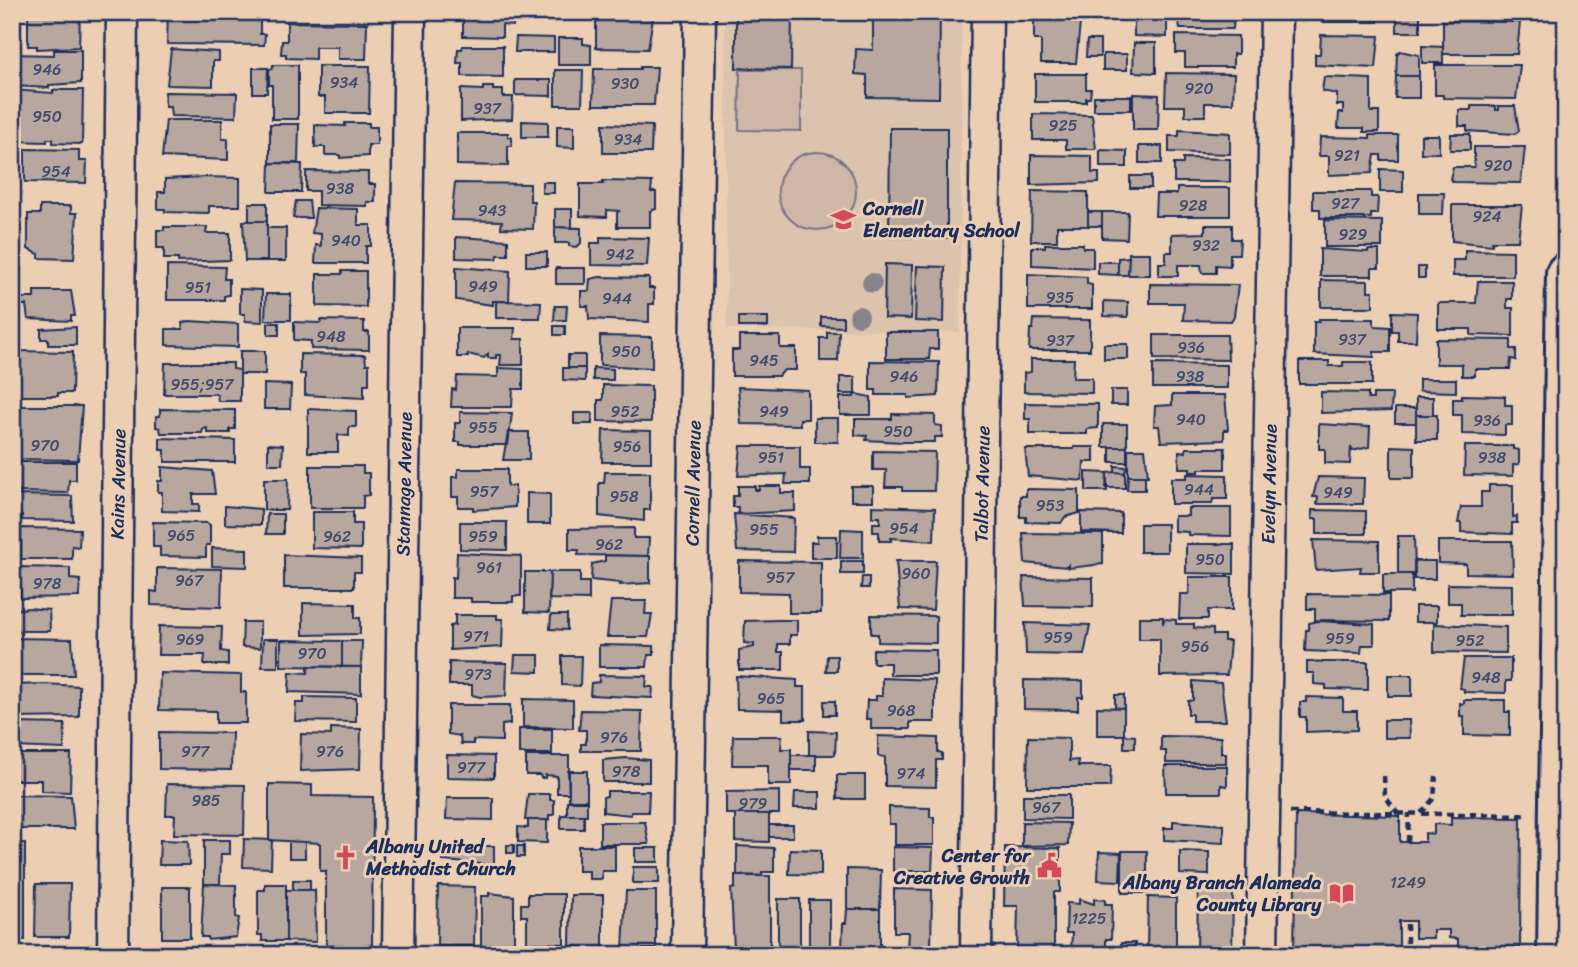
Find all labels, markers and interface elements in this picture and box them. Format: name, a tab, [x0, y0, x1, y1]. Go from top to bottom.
house number: 946	[33, 55, 61, 84]
house number: 934	[330, 68, 358, 97]
house number: 930	[611, 69, 639, 98]
house number: 920	[1184, 74, 1214, 103]
house number: 937	[473, 94, 502, 123]
house number: 950	[32, 102, 62, 131]
house number: 925	[1049, 111, 1078, 140]
house number: 934	[614, 125, 642, 154]
house number: 921	[1334, 141, 1360, 170]
house number: 920	[1483, 151, 1513, 180]
house number: 954	[41, 157, 71, 186]
house number: 938	[326, 174, 354, 203]
house number: 927	[1331, 189, 1360, 218]
house number: 928	[1179, 191, 1208, 220]
place label: Cornell Elementary School	[862, 192, 1020, 247]
house number: 943	[478, 196, 507, 225]
house number: 924	[1472, 202, 1502, 231]
school or university icon: Cornell Elementary School	[829, 205, 857, 233]
house number: 929	[1339, 220, 1368, 249]
house number: 940	[331, 226, 361, 255]
house number: 932	[1192, 231, 1220, 260]
house number: 942	[605, 240, 635, 269]
house number: 949	[468, 272, 498, 301]
house number: 951	[185, 273, 211, 302]
house number: 935	[1046, 283, 1074, 312]
house number: 944	[602, 284, 632, 313]
house number: 948	[316, 322, 346, 351]
house number: 937	[1338, 325, 1367, 354]
house number: 937	[1046, 326, 1075, 355]
house number: 936	[1177, 333, 1205, 362]
house number: 950	[611, 337, 641, 366]
house number: 945	[749, 346, 779, 375]
house number: 946	[890, 362, 918, 391]
house number: 938	[1176, 362, 1204, 391]
house number: 955;957	[171, 370, 234, 399]
house number: 952	[611, 397, 639, 426]
house number: 949	[759, 397, 789, 426]
house number: 940	[1176, 405, 1206, 434]
house number: 936	[1473, 406, 1501, 435]
street label: Stannage Avenue	[386, 412, 422, 556]
house number: 955	[468, 413, 498, 442]
house number: 950	[883, 417, 913, 446]
street label: Cornell Avenue	[675, 420, 711, 546]
street label: Evelyn Avenue	[1251, 424, 1287, 544]
street label: Talbot Avenue	[964, 425, 1000, 543]
street label: Kains Avenue	[101, 428, 135, 540]
house number: 970	[30, 431, 60, 460]
house number: 956	[613, 432, 641, 461]
house number: 951	[758, 443, 784, 472]
house number: 938	[1478, 443, 1506, 472]
house number: 944	[1184, 475, 1214, 504]
house number: 957	[470, 477, 499, 506]
house number: 949	[1323, 478, 1353, 507]
house number: 958	[609, 482, 639, 511]
house number: 953	[1036, 491, 1064, 520]
house number: 954	[889, 514, 919, 543]
house number: 955	[749, 515, 779, 544]
house number: 965	[167, 521, 196, 550]
house number: 962	[323, 522, 351, 551]
house number: 959	[468, 522, 498, 551]
house number: 962	[595, 530, 623, 559]
house number: 950	[1195, 545, 1225, 574]
house number: 961	[476, 553, 502, 582]
house number: 960	[901, 559, 931, 588]
house number: 957	[766, 563, 795, 592]
house number: 967	[175, 566, 204, 595]
house number: 978	[33, 569, 62, 598]
house number: 971	[463, 622, 489, 651]
house number: 959	[1043, 623, 1073, 652]
house number: 959	[1325, 624, 1355, 653]
house number: 969	[176, 625, 205, 654]
house number: 952	[1456, 626, 1484, 655]
house number: 956	[1181, 632, 1209, 661]
house number: 970	[297, 639, 327, 668]
house number: 973	[464, 660, 492, 689]
house number: 948	[1471, 663, 1501, 692]
house number: 965	[757, 684, 786, 713]
house number: 968	[887, 696, 916, 725]
house number: 976	[600, 723, 628, 752]
house number: 977	[181, 737, 210, 766]
house number: 976	[316, 737, 344, 766]
house number: 977	[457, 753, 486, 782]
house number: 978	[612, 757, 641, 786]
house number: 974	[897, 759, 925, 788]
house number: 985	[191, 786, 221, 815]
house number: 979	[739, 789, 768, 818]
house number: 967	[1032, 793, 1061, 822]
place label: Albany United Methodist Church	[365, 830, 516, 885]
place label: Center for Creative Growth	[893, 839, 1032, 894]
church icon: Albany United Methodist Church	[332, 843, 360, 871]
public building icon: Center for Creative Growth	[1036, 852, 1064, 880]
place label: Albany Branch Alameda County Library	[1122, 866, 1322, 921]
house number: 1249	[1390, 868, 1426, 897]
library icon: Albany Branch Alameda County Library	[1327, 879, 1355, 907]
house number: 1225	[1071, 904, 1107, 933]

